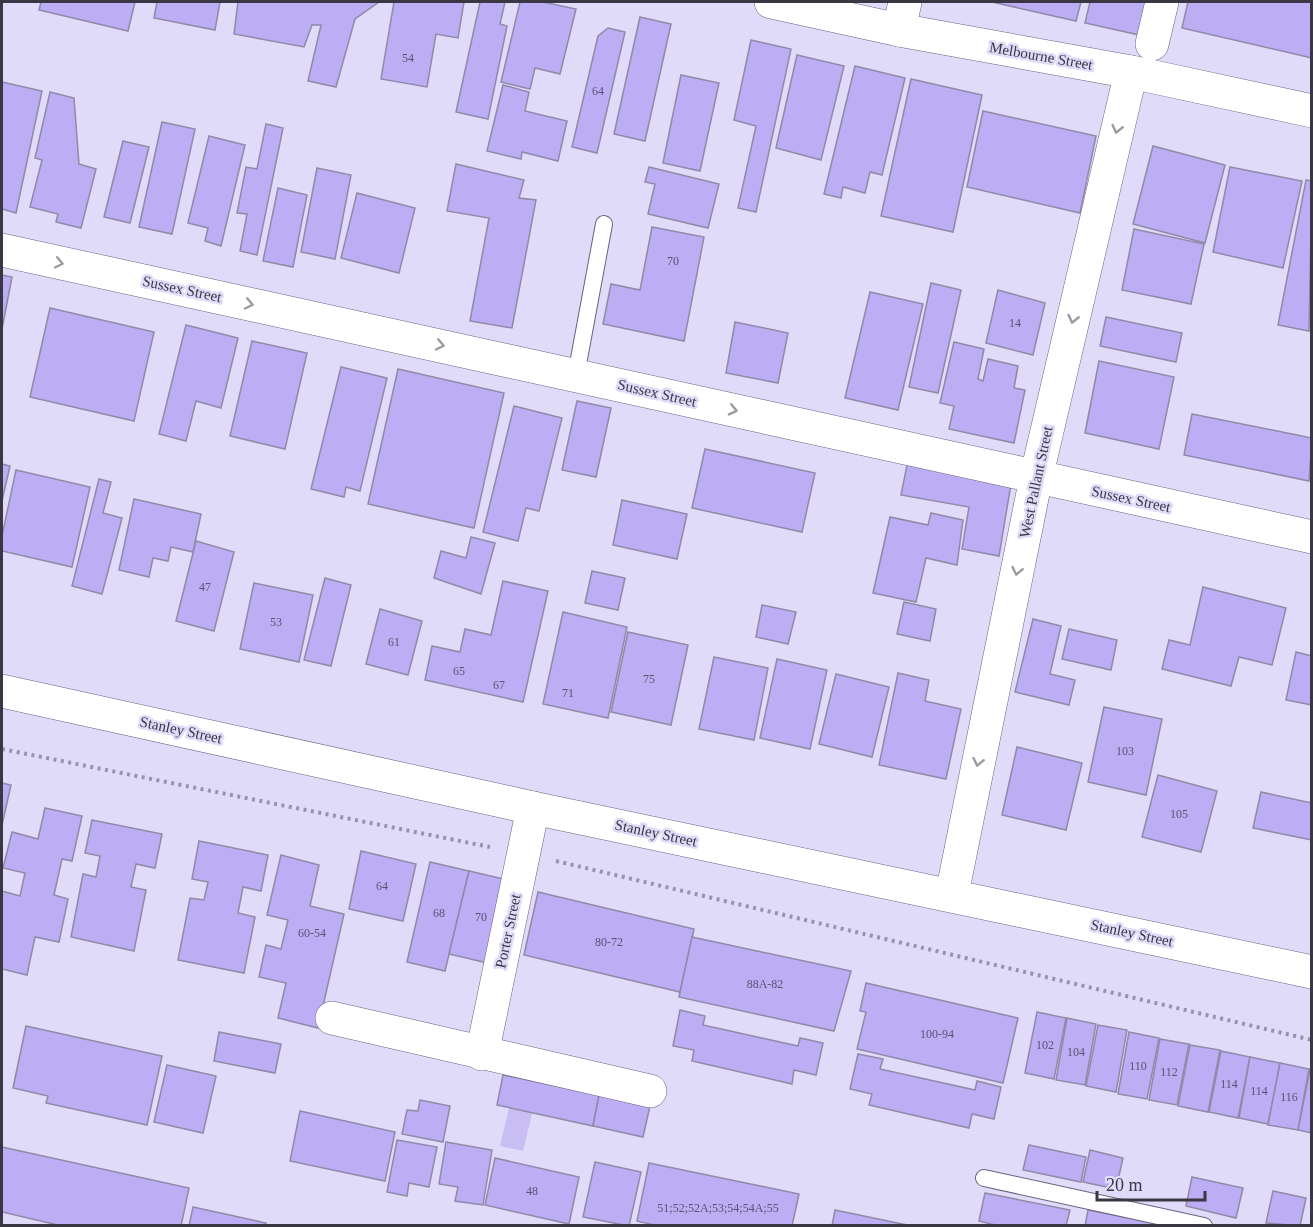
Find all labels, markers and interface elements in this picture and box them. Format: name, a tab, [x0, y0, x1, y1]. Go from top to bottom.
street label: Melbourne Street	[988, 39, 1095, 73]
house number: 54	[402, 51, 414, 65]
house number: 64	[592, 84, 604, 98]
one-way arrow	[1112, 124, 1125, 134]
house number: 70	[667, 254, 679, 268]
one-way arrow	[53, 255, 63, 268]
street label: Sussex Street	[141, 273, 224, 305]
one-way arrow	[244, 297, 254, 310]
one-way arrow	[1068, 314, 1081, 324]
house number: 14	[1009, 316, 1021, 330]
one-way arrow	[435, 338, 445, 351]
street label: Sussex Street	[616, 376, 699, 410]
one-way arrow	[727, 403, 737, 416]
street label: West Pallant Street	[1016, 424, 1056, 539]
street label: Sussex Street	[1090, 483, 1173, 515]
one-way arrow	[1011, 565, 1024, 575]
house number: 47	[199, 580, 211, 594]
house number: 53	[270, 615, 282, 629]
house number: 61	[388, 635, 400, 649]
house number: 65	[453, 664, 465, 678]
house number: 75	[643, 672, 655, 686]
house number: 67	[493, 678, 505, 692]
house number: 71	[562, 686, 574, 700]
street label: Stanley Street	[138, 713, 224, 747]
house number: 103	[1116, 744, 1134, 758]
one-way arrow	[972, 757, 985, 767]
house number: 105	[1170, 807, 1188, 821]
street label: Stanley Street	[613, 816, 699, 850]
house number: 64	[376, 879, 388, 893]
street label: Porter Street	[492, 892, 524, 970]
house number: 68	[433, 906, 445, 920]
house number: 70	[475, 910, 487, 924]
street label: Stanley Street	[1089, 916, 1175, 950]
house number: 60-54	[298, 926, 326, 940]
house number: 80-72	[595, 935, 623, 949]
house number: 88A-82	[747, 977, 783, 991]
house number: 100-94	[920, 1027, 954, 1041]
house number: 102	[1036, 1038, 1054, 1052]
house number: 104	[1067, 1045, 1085, 1059]
house number: 110	[1129, 1059, 1147, 1073]
house number: 112	[1160, 1065, 1178, 1079]
house number: 114	[1220, 1077, 1238, 1091]
house number: 114	[1250, 1084, 1268, 1098]
house number: 116	[1280, 1090, 1298, 1104]
scale bar	[1097, 1164, 1205, 1202]
text: 20 m	[1106, 1175, 1143, 1195]
house number: 48	[526, 1184, 538, 1198]
house number: 51;52;52A;53;54;54A;55	[657, 1201, 779, 1215]

